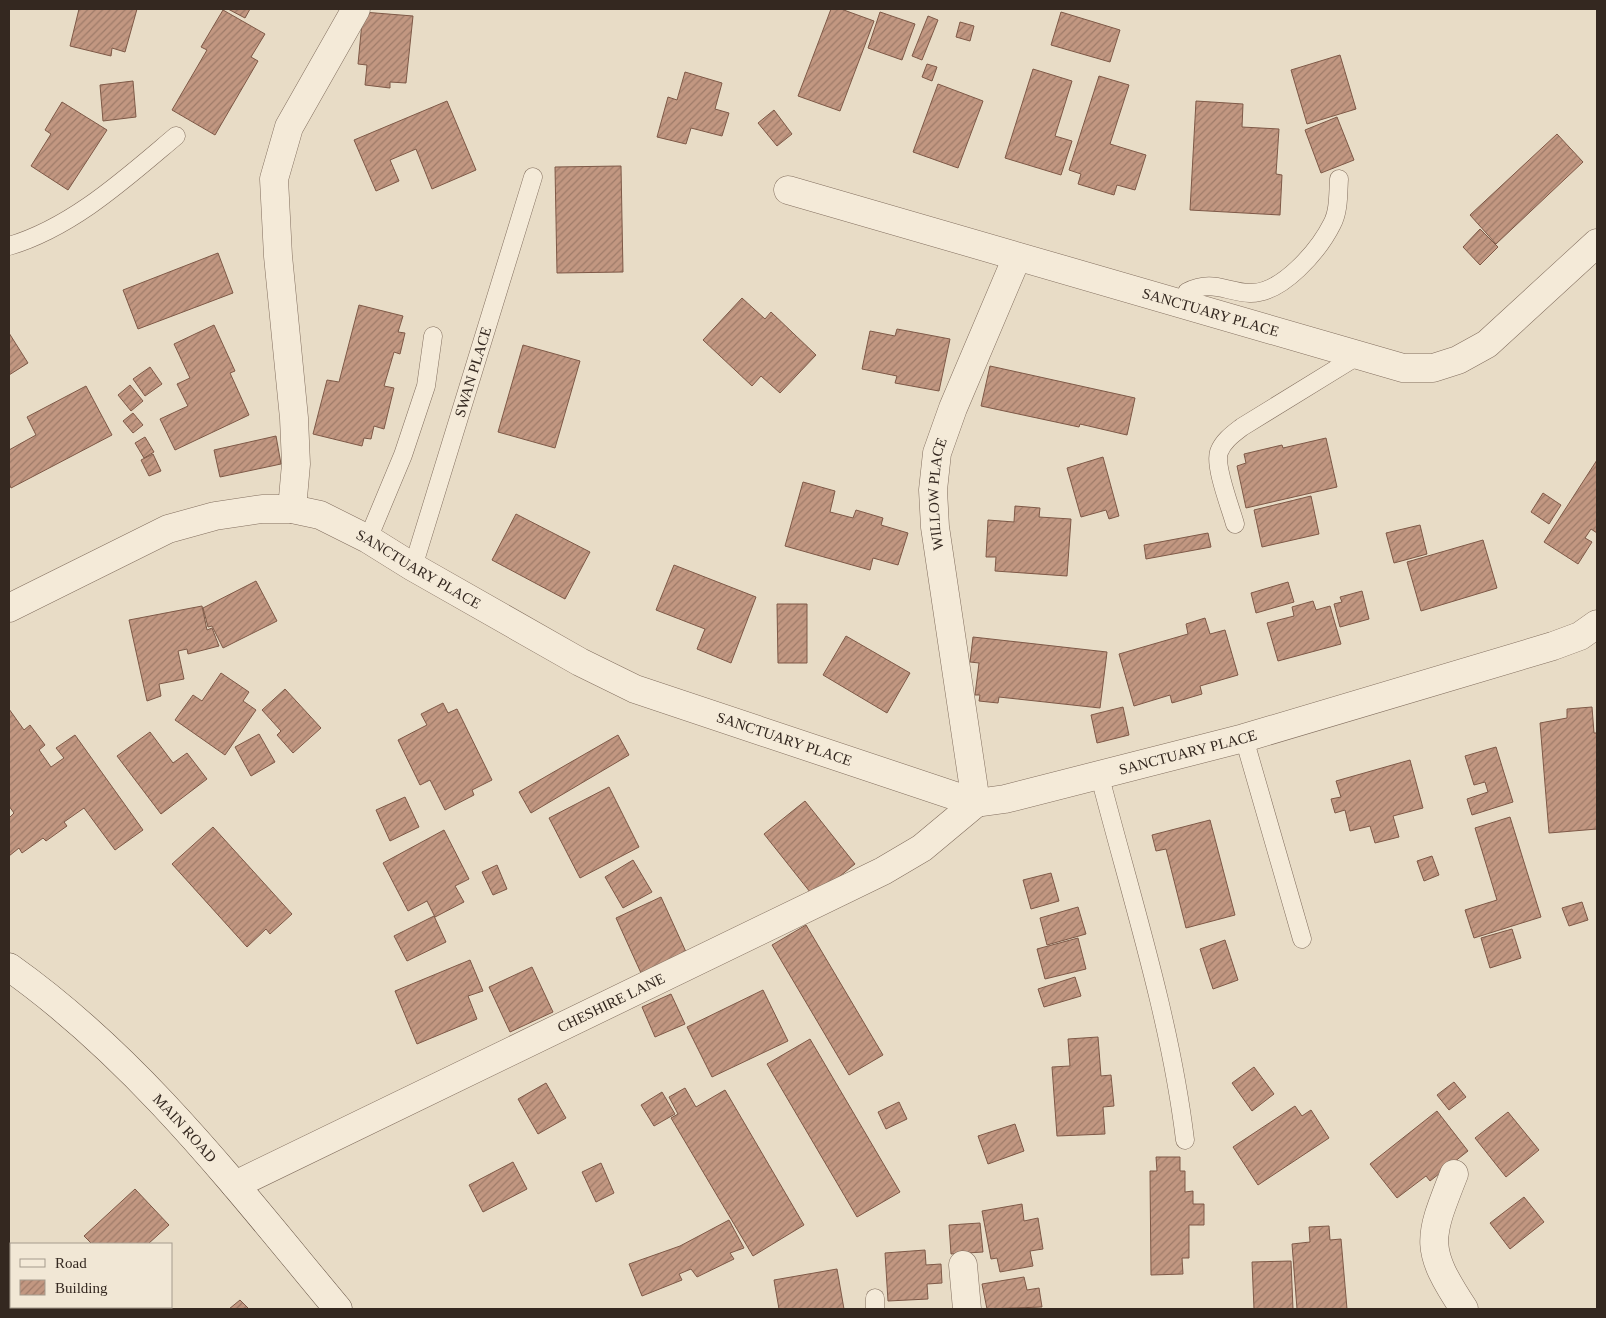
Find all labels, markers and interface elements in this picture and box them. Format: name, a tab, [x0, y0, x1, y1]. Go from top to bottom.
street label: SANCTUARY PLACE	[1140, 285, 1281, 340]
street label: SWAN PLACE	[452, 325, 494, 419]
street label: WILLOW PLACE	[925, 435, 950, 551]
street label: SANCTUARY PLACE	[354, 526, 484, 612]
street label: SANCTUARY PLACE	[715, 709, 854, 769]
street label: SANCTUARY PLACE	[1117, 727, 1259, 778]
street label: CHESHIRE LANE	[555, 970, 667, 1035]
street label: MAIN ROAD	[150, 1091, 220, 1166]
legend	[10, 1243, 172, 1308]
text: Road	[55, 1255, 87, 1271]
text: Building	[55, 1280, 108, 1296]

